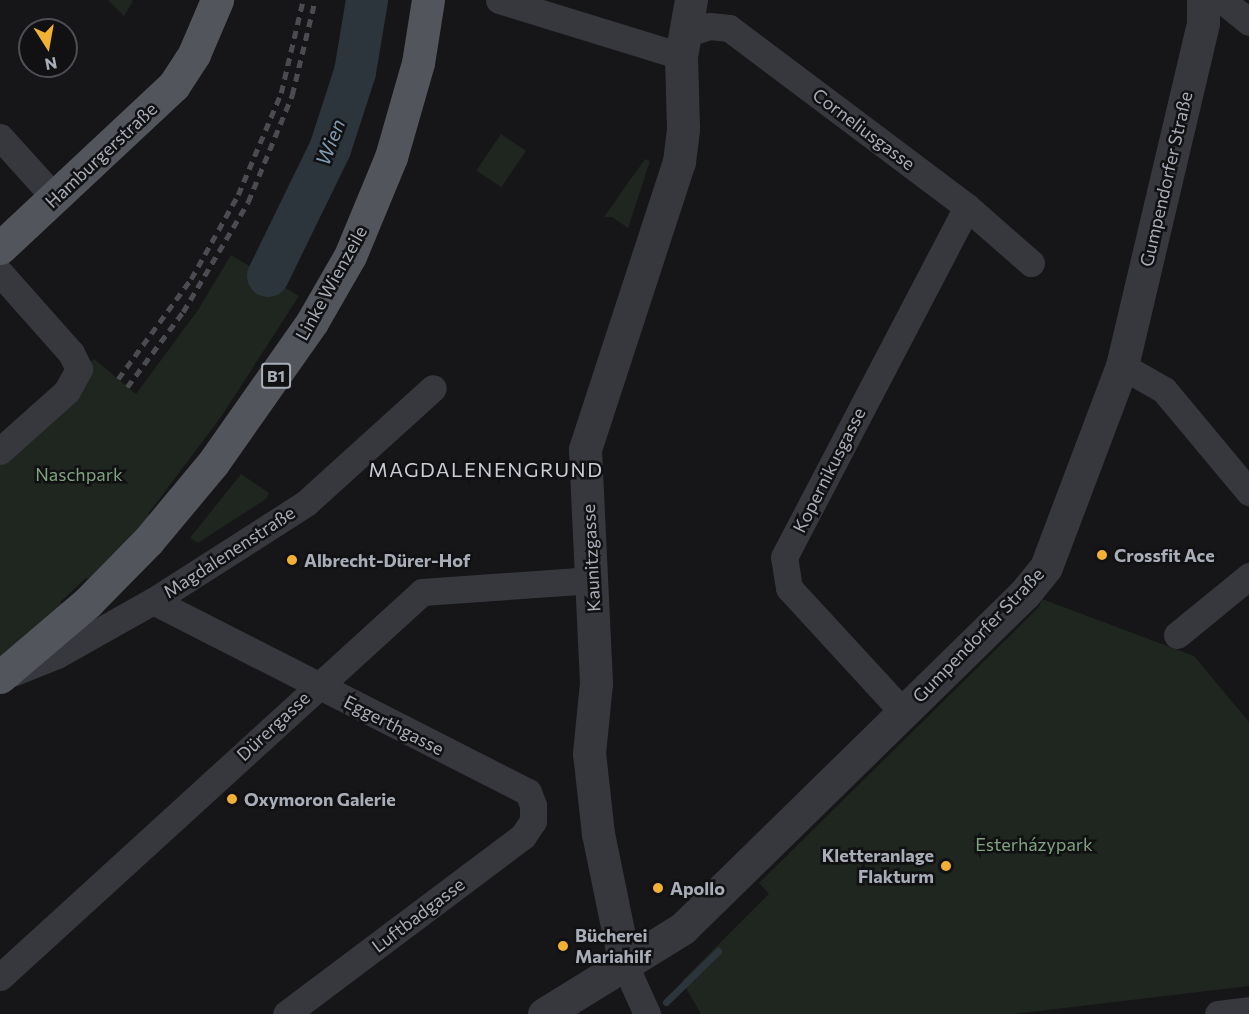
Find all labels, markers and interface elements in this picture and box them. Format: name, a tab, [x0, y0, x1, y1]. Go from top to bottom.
north arrow	[18, 18, 78, 78]
text: N	[43, 54, 59, 75]
street label: Corneliusgasse	[809, 84, 919, 174]
street label: Gumpendorfer Straße	[1135, 89, 1197, 269]
street label: Hamburgerstraße	[41, 98, 161, 212]
water label: Wien	[310, 116, 350, 168]
street label: Linke Wienzeile	[291, 222, 371, 344]
road number: B1	[261, 363, 291, 389]
street label: Kopernikusgasse	[788, 404, 870, 536]
district label: MAGDALENENGRUND	[369, 457, 603, 481]
park label: Naschpark	[35, 463, 123, 485]
street label: Magdalenenstraße	[159, 501, 299, 603]
street label: Kaunitzgasse	[577, 504, 605, 612]
place label: Crossfit Ace	[1114, 544, 1215, 566]
marker: Crossfit Ace	[1095, 548, 1109, 562]
place label: Albrecht-Dürer-Hof	[304, 549, 470, 571]
marker: Albrecht-Dürer-Hof	[285, 553, 299, 567]
street label: Gumpendorfer Straße	[908, 563, 1048, 707]
street label: Dürergasse	[232, 687, 314, 765]
street label: Eggerthgasse	[340, 691, 448, 759]
place label: Oxymoron Galerie	[244, 788, 396, 810]
marker: Oxymoron Galerie	[225, 792, 239, 806]
park label: Esterházypark	[975, 833, 1093, 855]
place label: Kletteranlage Flakturm	[822, 845, 934, 888]
marker: Kletteranlage Flakturm	[939, 859, 953, 873]
street label: Luftbadgasse	[367, 873, 469, 957]
place label: Apollo	[670, 877, 725, 899]
marker: Apollo	[651, 881, 665, 895]
place label: Bücherei Mariahilf	[575, 925, 651, 968]
marker: Bücherei Mariahilf	[556, 939, 570, 953]

